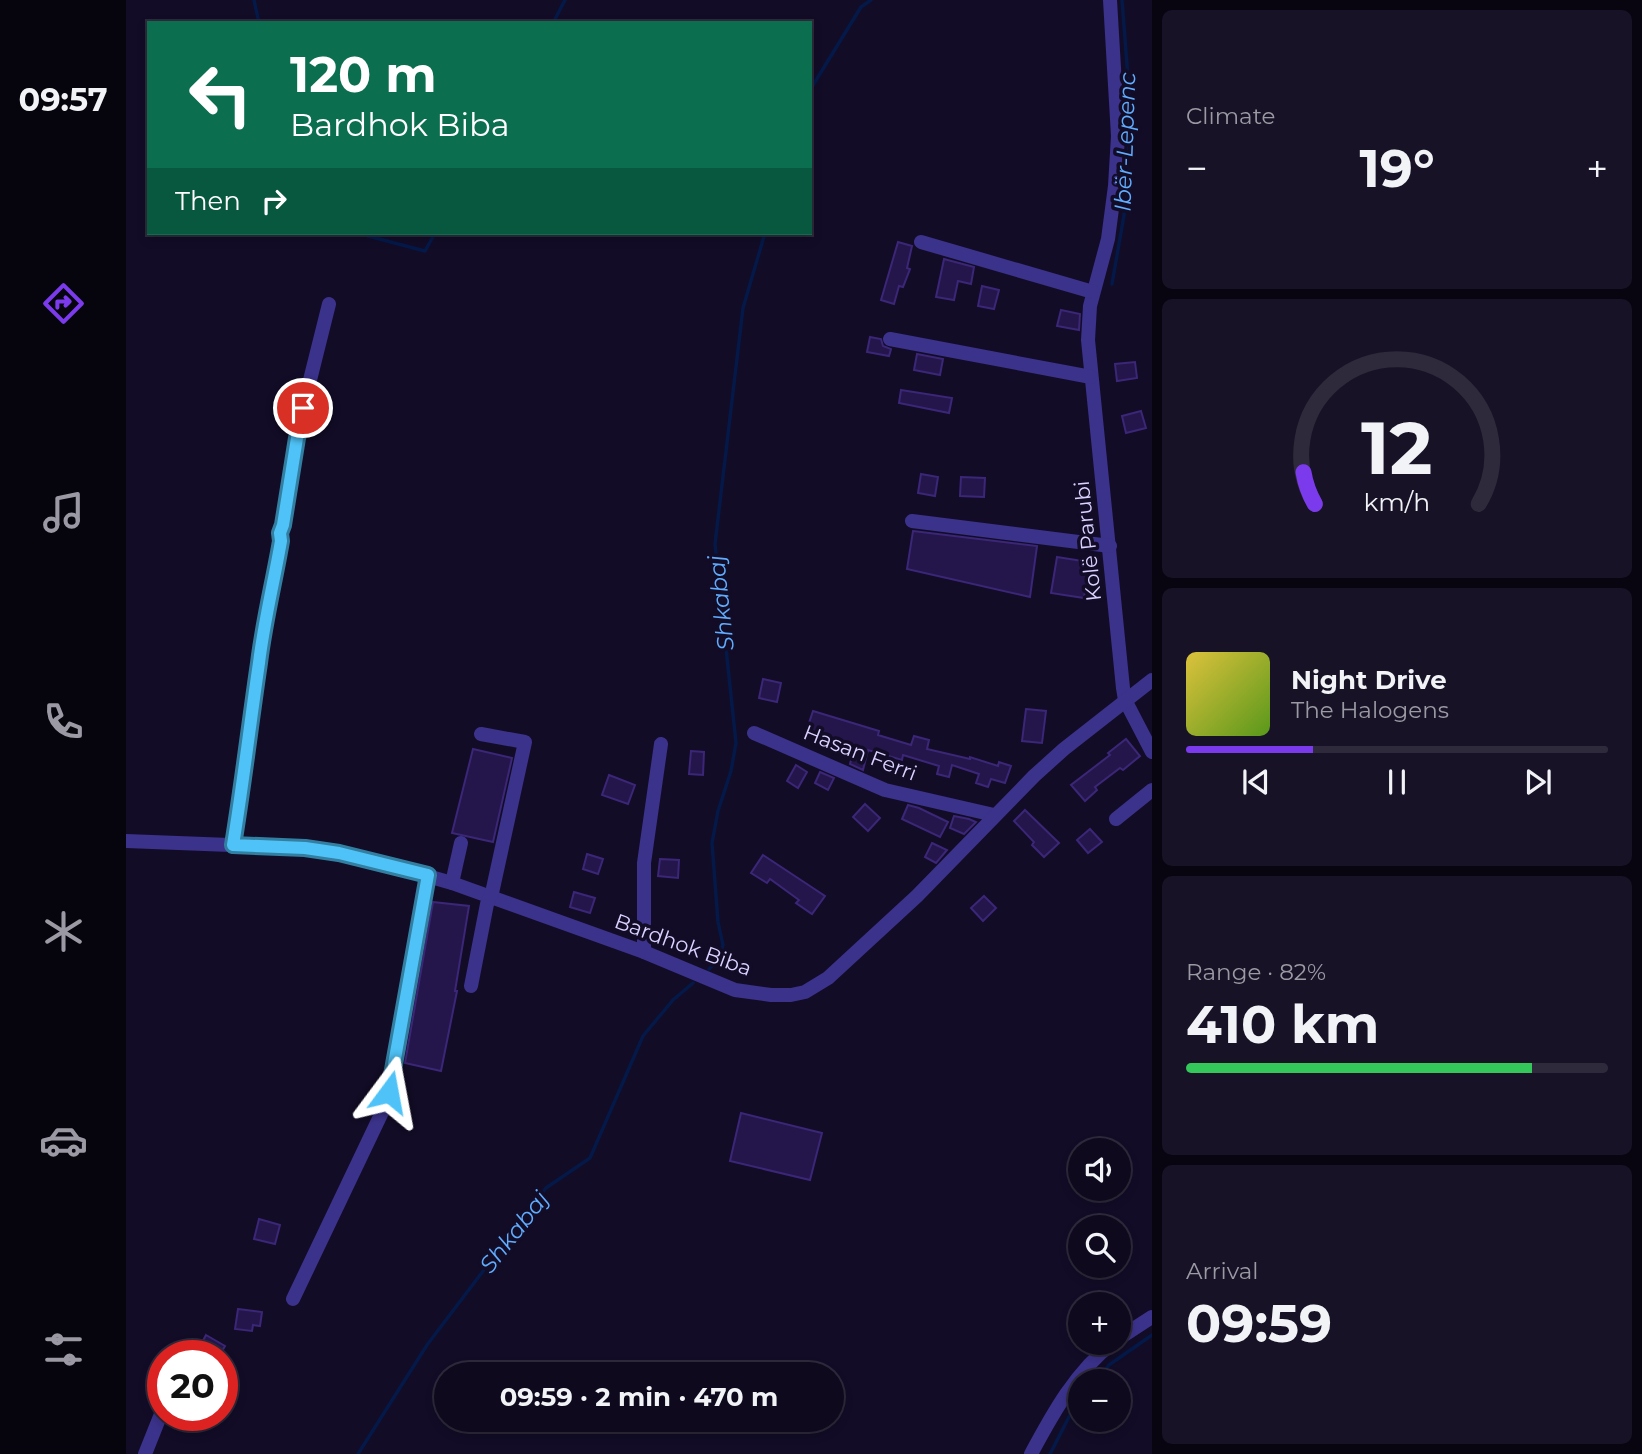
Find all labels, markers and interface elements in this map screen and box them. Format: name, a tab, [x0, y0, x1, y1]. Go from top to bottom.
text: 120 m	[290, 45, 437, 104]
icon: left	[175, 49, 266, 140]
water label: Ibër-Lepenc	[1109, 72, 1141, 212]
text: 09:57	[19, 80, 108, 119]
text: Climate	[1186, 102, 1275, 130]
text: Bardhok Biba	[290, 105, 510, 144]
text: 19°	[1359, 137, 1435, 200]
text: −	[1186, 145, 1208, 192]
text: +	[1586, 145, 1608, 192]
icon: right	[255, 182, 293, 220]
text: Then	[175, 185, 241, 217]
icon: directions	[39, 279, 88, 328]
pin	[273, 378, 333, 438]
icon: arrive	[284, 389, 322, 427]
text: 12	[1361, 405, 1433, 493]
street label: Kolë Parubi	[1069, 480, 1106, 603]
text: km/h	[1364, 487, 1430, 517]
icon: music	[39, 488, 88, 537]
water label: Shkabaj	[702, 553, 740, 652]
text: Night Drive	[1291, 664, 1447, 696]
text: The Halogens	[1291, 696, 1449, 724]
icon: phone	[39, 697, 88, 746]
street label: Hasan Ferri	[800, 719, 920, 786]
icon: previous	[1237, 763, 1275, 801]
icon: pause	[1378, 763, 1416, 801]
icon: next	[1519, 763, 1557, 801]
icon: climate	[39, 907, 88, 956]
street label: Bardhok Biba	[611, 908, 755, 981]
text: Range · 82%	[1186, 958, 1326, 986]
text: 410 km	[1186, 993, 1379, 1056]
position arrow	[352, 1055, 426, 1129]
icon: car	[39, 1116, 88, 1165]
map controls	[1068, 1138, 1131, 1432]
button: sound	[1068, 1138, 1131, 1201]
water label: Shkabaj	[473, 1185, 555, 1278]
button: search	[1068, 1215, 1131, 1278]
text: Arrival	[1186, 1257, 1259, 1285]
button: +	[1068, 1292, 1131, 1355]
text: 09:59	[1186, 1292, 1332, 1355]
icon: filters	[39, 1325, 88, 1374]
speed limit sign: 20	[147, 1340, 238, 1431]
button: −	[1068, 1369, 1131, 1432]
text: 09:59 · 2 min · 470 m	[500, 1381, 778, 1413]

